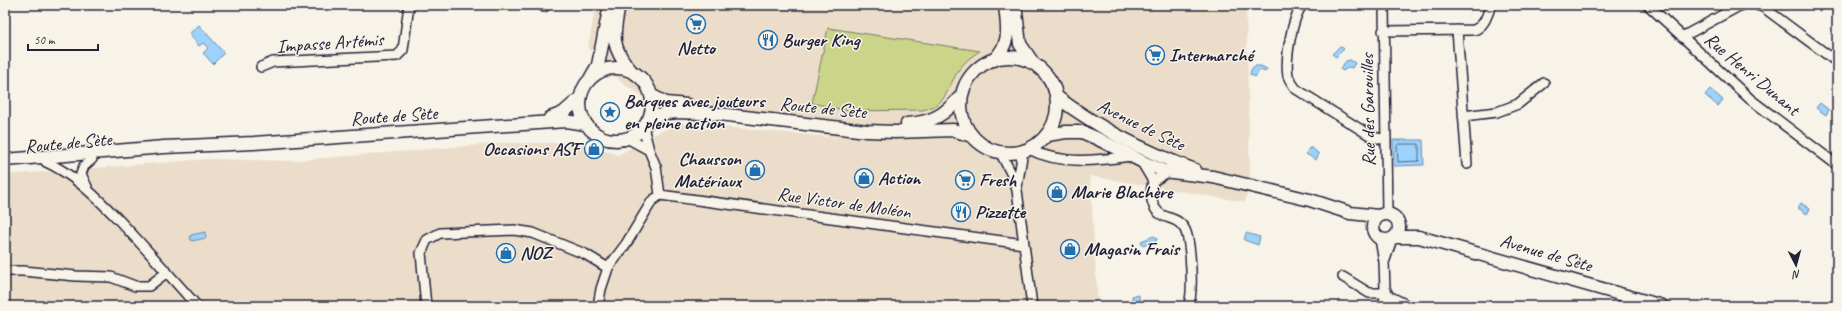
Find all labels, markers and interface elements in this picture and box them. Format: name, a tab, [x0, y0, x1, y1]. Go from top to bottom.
supermarket icon: Netto	[685, 13, 707, 35]
scale bar	[28, 26, 98, 52]
street label: Impasse Artémis	[276, 27, 386, 59]
street label: Rue Henri Dunant	[1699, 27, 1806, 122]
place label: Burger King	[782, 28, 862, 52]
restaurant icon: Burger King	[757, 29, 779, 51]
text: 50 m	[34, 32, 56, 48]
place label: Netto	[677, 36, 717, 60]
place label: Intermarché	[1169, 43, 1255, 67]
supermarket icon: Intermarché	[1144, 44, 1166, 66]
street label: Rue des Garouilles	[1355, 52, 1381, 167]
place label: Barques avec jouteurs en pleine action	[624, 89, 767, 135]
street label: Route de Sète	[779, 92, 869, 125]
street label: Avenue de Sète	[1093, 94, 1190, 157]
street label: Route de Sète	[350, 101, 440, 131]
place icon: Barques avec jouteurs en pleine action	[599, 101, 621, 123]
street label: Route de Sète	[24, 127, 114, 159]
place label: Occasions ASF	[483, 137, 584, 161]
shop icon: Occasions ASF	[583, 138, 605, 160]
place label: Chausson Matériaux	[674, 147, 742, 193]
shop icon: Chausson Matériaux	[744, 159, 766, 181]
place label: Action	[878, 166, 922, 190]
shop icon: Action	[853, 167, 875, 189]
place label: Fresh	[979, 168, 1018, 192]
supermarket icon: Fresh	[954, 169, 976, 191]
place label: Marie Blachère	[1071, 180, 1174, 204]
shop icon: Marie Blachère	[1046, 181, 1068, 203]
street label: Rue Victor de Moléon	[776, 182, 913, 224]
place label: Pizzette	[975, 200, 1027, 224]
restaurant icon: Pizzette	[950, 201, 972, 223]
street label: Avenue de Sète	[1497, 228, 1596, 278]
place label: Magasin Frais	[1084, 237, 1181, 261]
shop icon: Magasin Frais	[1059, 238, 1081, 260]
place label: NOZ	[520, 241, 554, 265]
shop icon: NOZ	[495, 242, 517, 264]
north arrow	[1776, 245, 1816, 285]
text: N	[1791, 268, 1801, 282]

